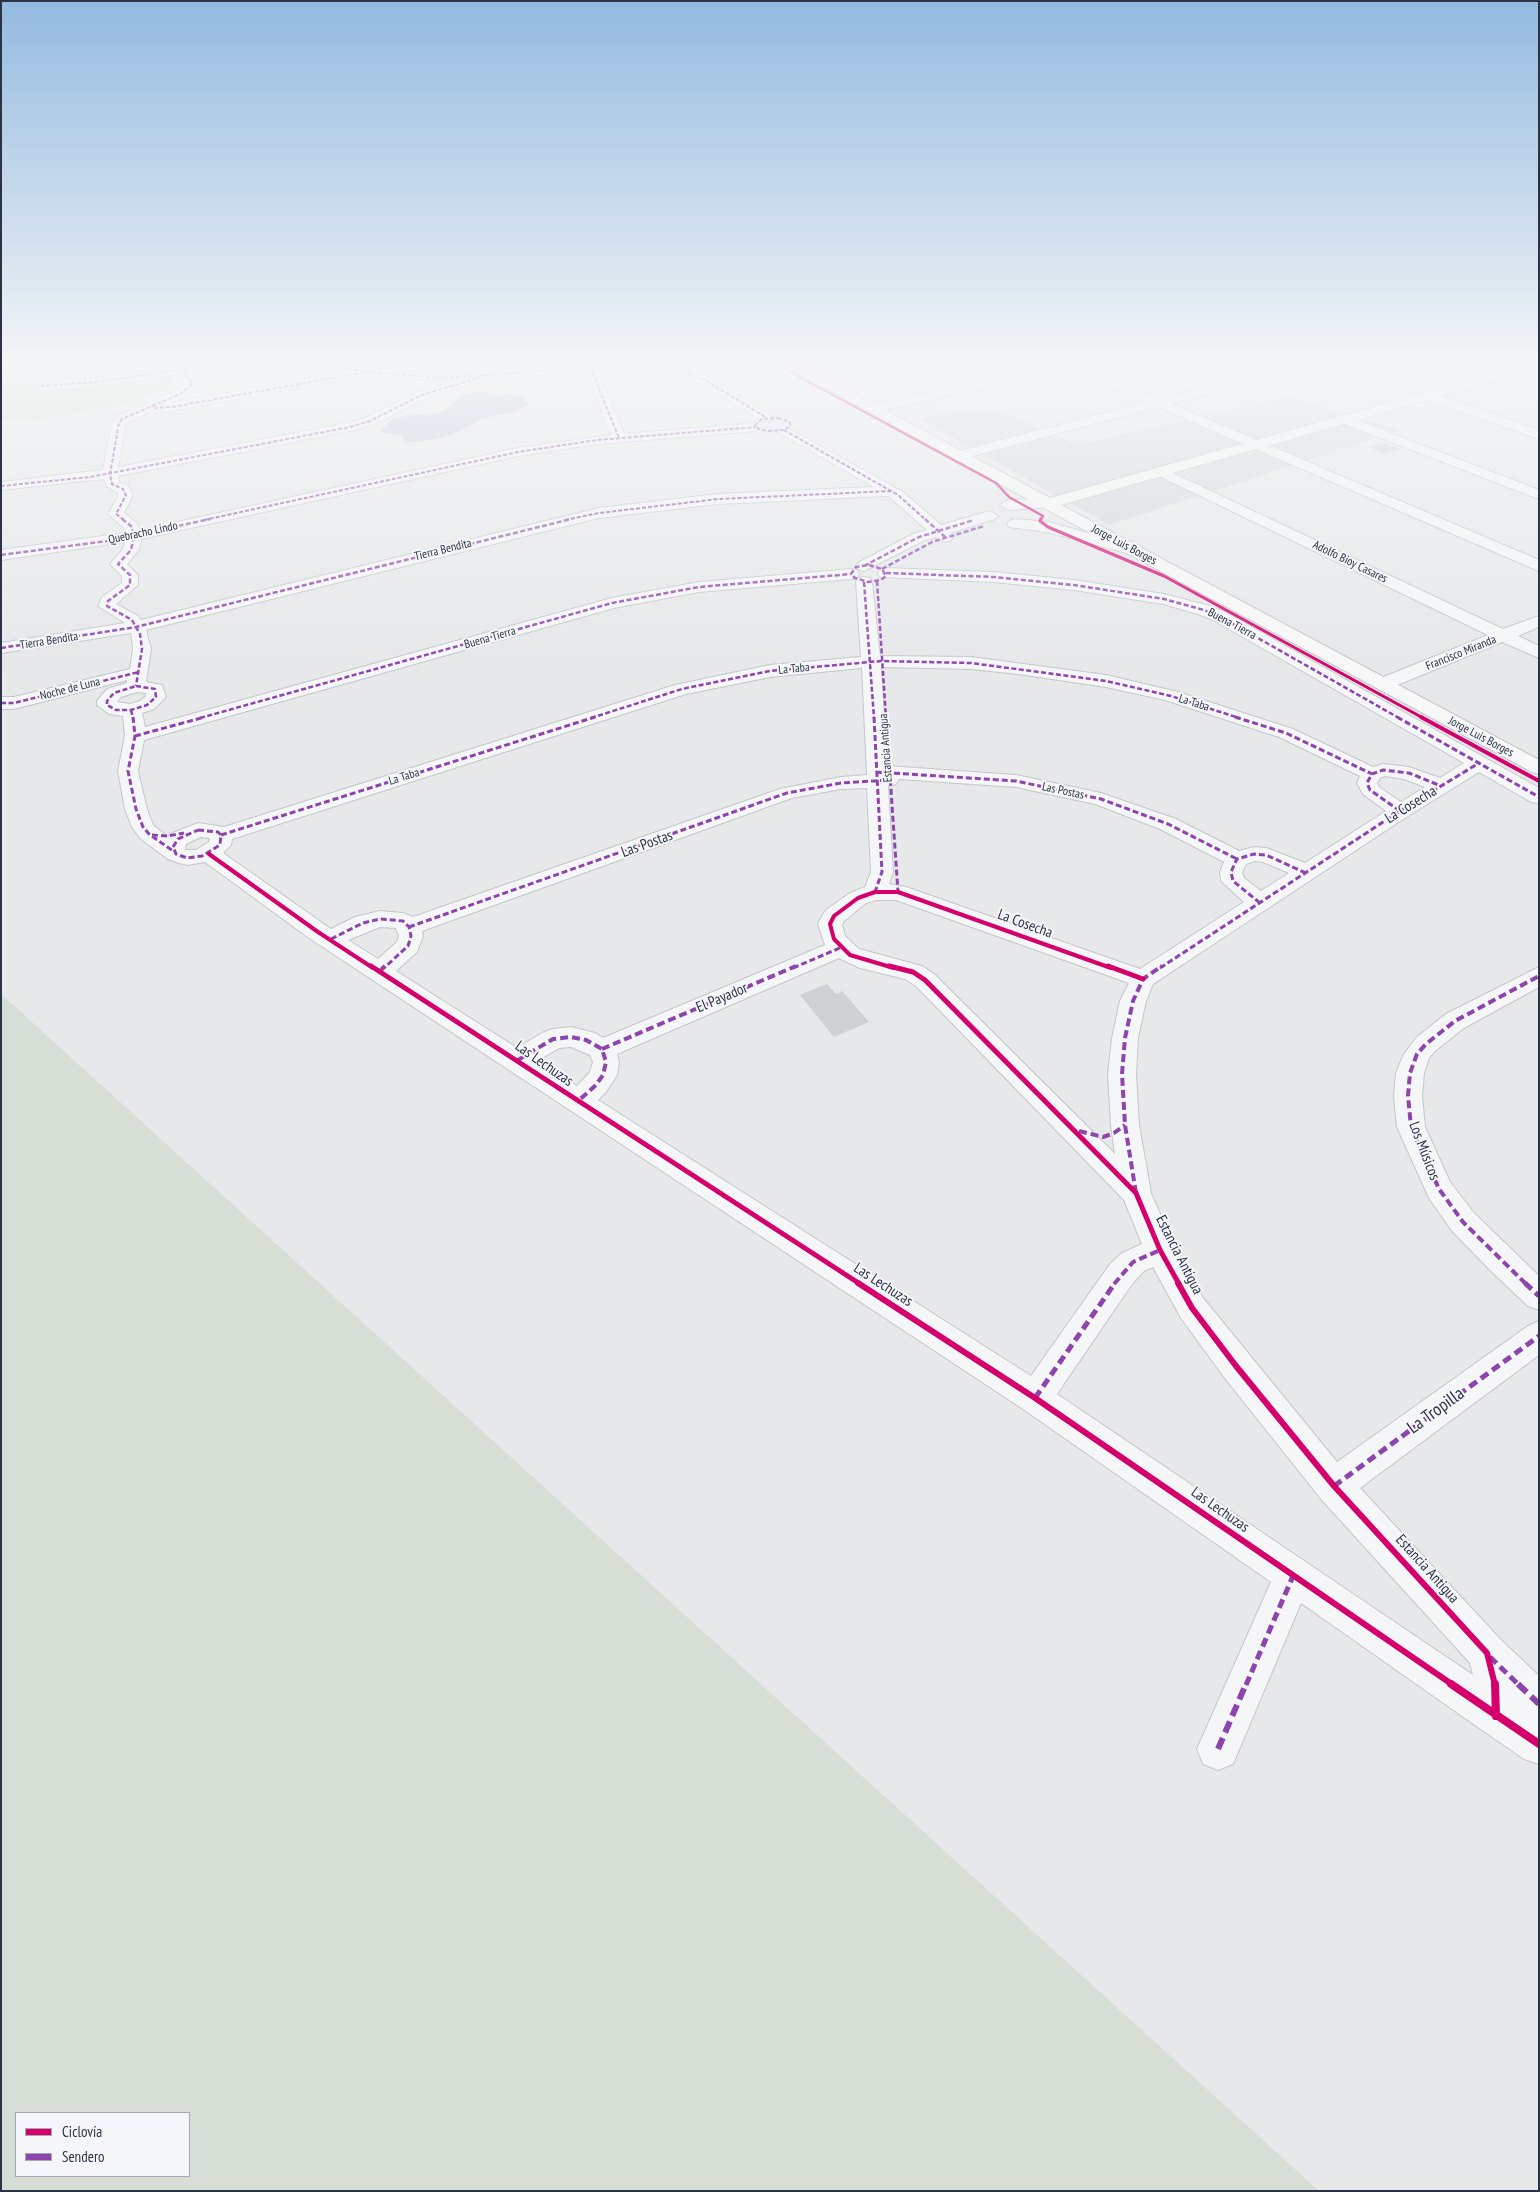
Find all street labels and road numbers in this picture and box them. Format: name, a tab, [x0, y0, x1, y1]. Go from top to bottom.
street label: Quebracho Lindo	[107, 519, 179, 547]
street label: Jorge Luis Borges	[1089, 522, 1159, 568]
street label: Tierra Bendita	[413, 536, 473, 564]
street label: Adolfo Bioy Casares	[1310, 538, 1390, 586]
street label: Buena Tierra	[1205, 605, 1259, 643]
street label: Buena Tierra	[463, 624, 517, 652]
street label: Tierra Bendita	[19, 629, 79, 653]
street label: Francisco Miranda	[1424, 632, 1498, 674]
street label: La Taba	[778, 660, 810, 678]
street label: Noche de Luna	[38, 675, 102, 703]
street label: La Taba	[1177, 692, 1211, 714]
street label: Estancia Antigua	[876, 713, 896, 783]
street label: Jorge Luis Borges	[1446, 714, 1516, 760]
street label: La Taba	[387, 765, 421, 789]
street label: Las Postas	[1041, 780, 1085, 802]
street label: La Cosecha	[1382, 782, 1440, 828]
street label: Las Postas	[619, 826, 675, 862]
street label: La Cosecha	[995, 906, 1055, 942]
street label: El Payador	[694, 979, 750, 1017]
street label: Las Lechuzas	[511, 1037, 577, 1091]
street label: Los Músicos	[1405, 1119, 1443, 1183]
street label: Estancia Antigua	[1151, 1213, 1207, 1297]
street label: Las Lechuzas	[850, 1259, 916, 1311]
street label: La Tropilla	[1403, 1383, 1469, 1439]
street label: Las Lechuzas	[1187, 1483, 1253, 1537]
street label: Estancia Antigua	[1392, 1531, 1462, 1607]

